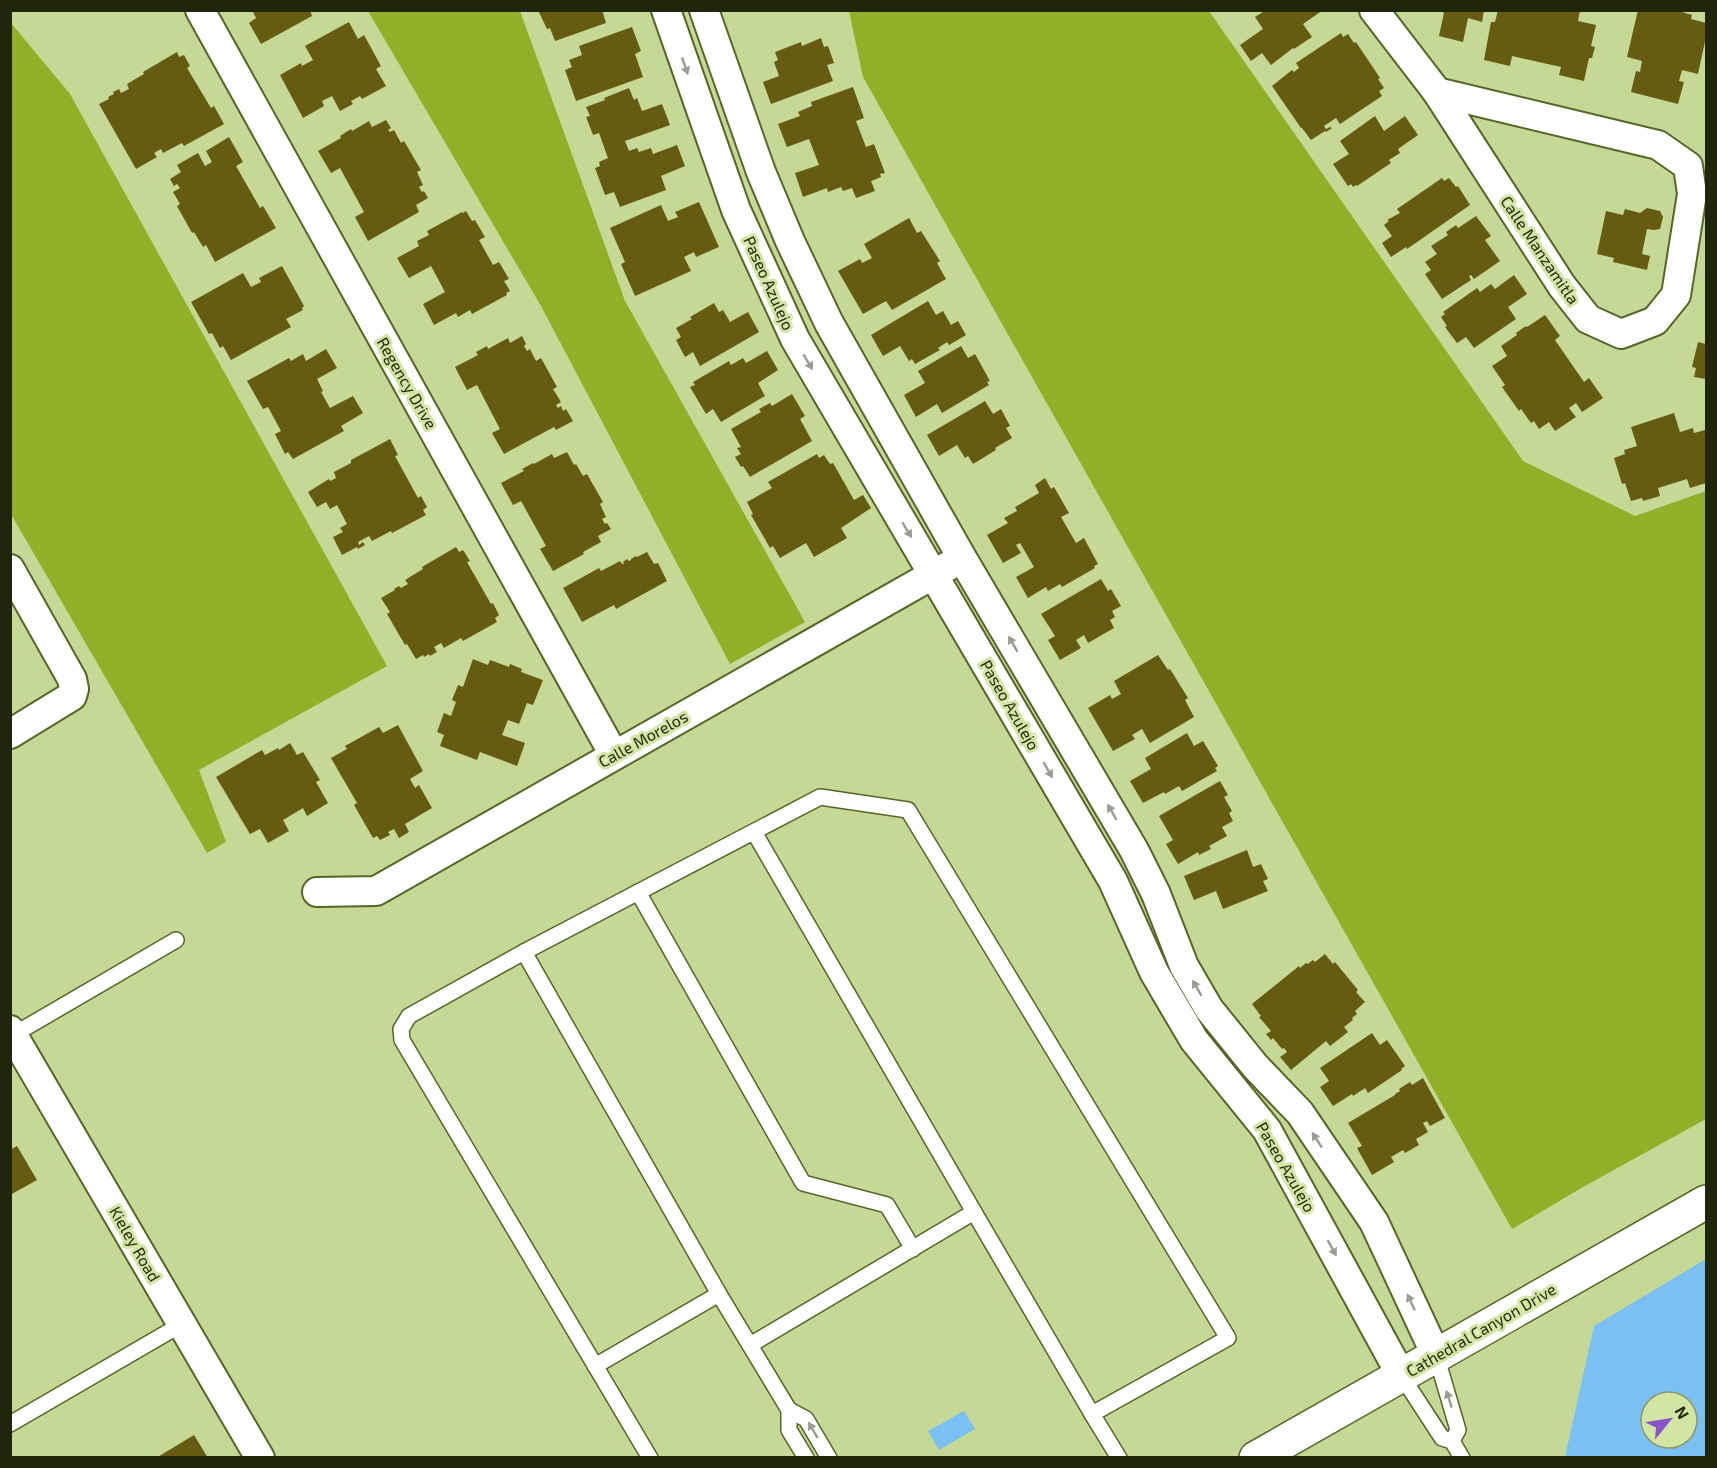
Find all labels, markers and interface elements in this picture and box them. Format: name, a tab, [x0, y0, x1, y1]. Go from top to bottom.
one-way arrow	[681, 57, 691, 75]
street label: Calle Manzamitla	[1497, 192, 1584, 307]
street label: Paseo Azulejo	[739, 233, 799, 333]
street label: Regency Drive	[374, 334, 441, 432]
one-way arrow	[803, 354, 813, 371]
one-way arrow	[902, 521, 912, 538]
one-way arrow	[1008, 635, 1018, 652]
street label: Paseo Azulejo	[976, 656, 1044, 754]
street label: Calle Morelos	[595, 706, 691, 771]
one-way arrow	[1043, 762, 1054, 778]
one-way arrow	[1107, 803, 1117, 820]
one-way arrow	[1192, 979, 1202, 996]
street label: Paseo Azulejo	[1252, 1118, 1320, 1216]
one-way arrow	[1312, 1131, 1323, 1148]
street label: Kieley Road	[106, 1203, 165, 1285]
one-way arrow	[1327, 1240, 1337, 1257]
street label: Cathedral Canyon Drive	[1403, 1279, 1559, 1380]
one-way arrow	[1407, 1294, 1416, 1311]
one-way arrow	[1444, 1390, 1453, 1408]
north arrow	[1639, 1390, 1699, 1450]
text: N	[1671, 1402, 1694, 1422]
one-way arrow	[807, 1422, 818, 1438]

